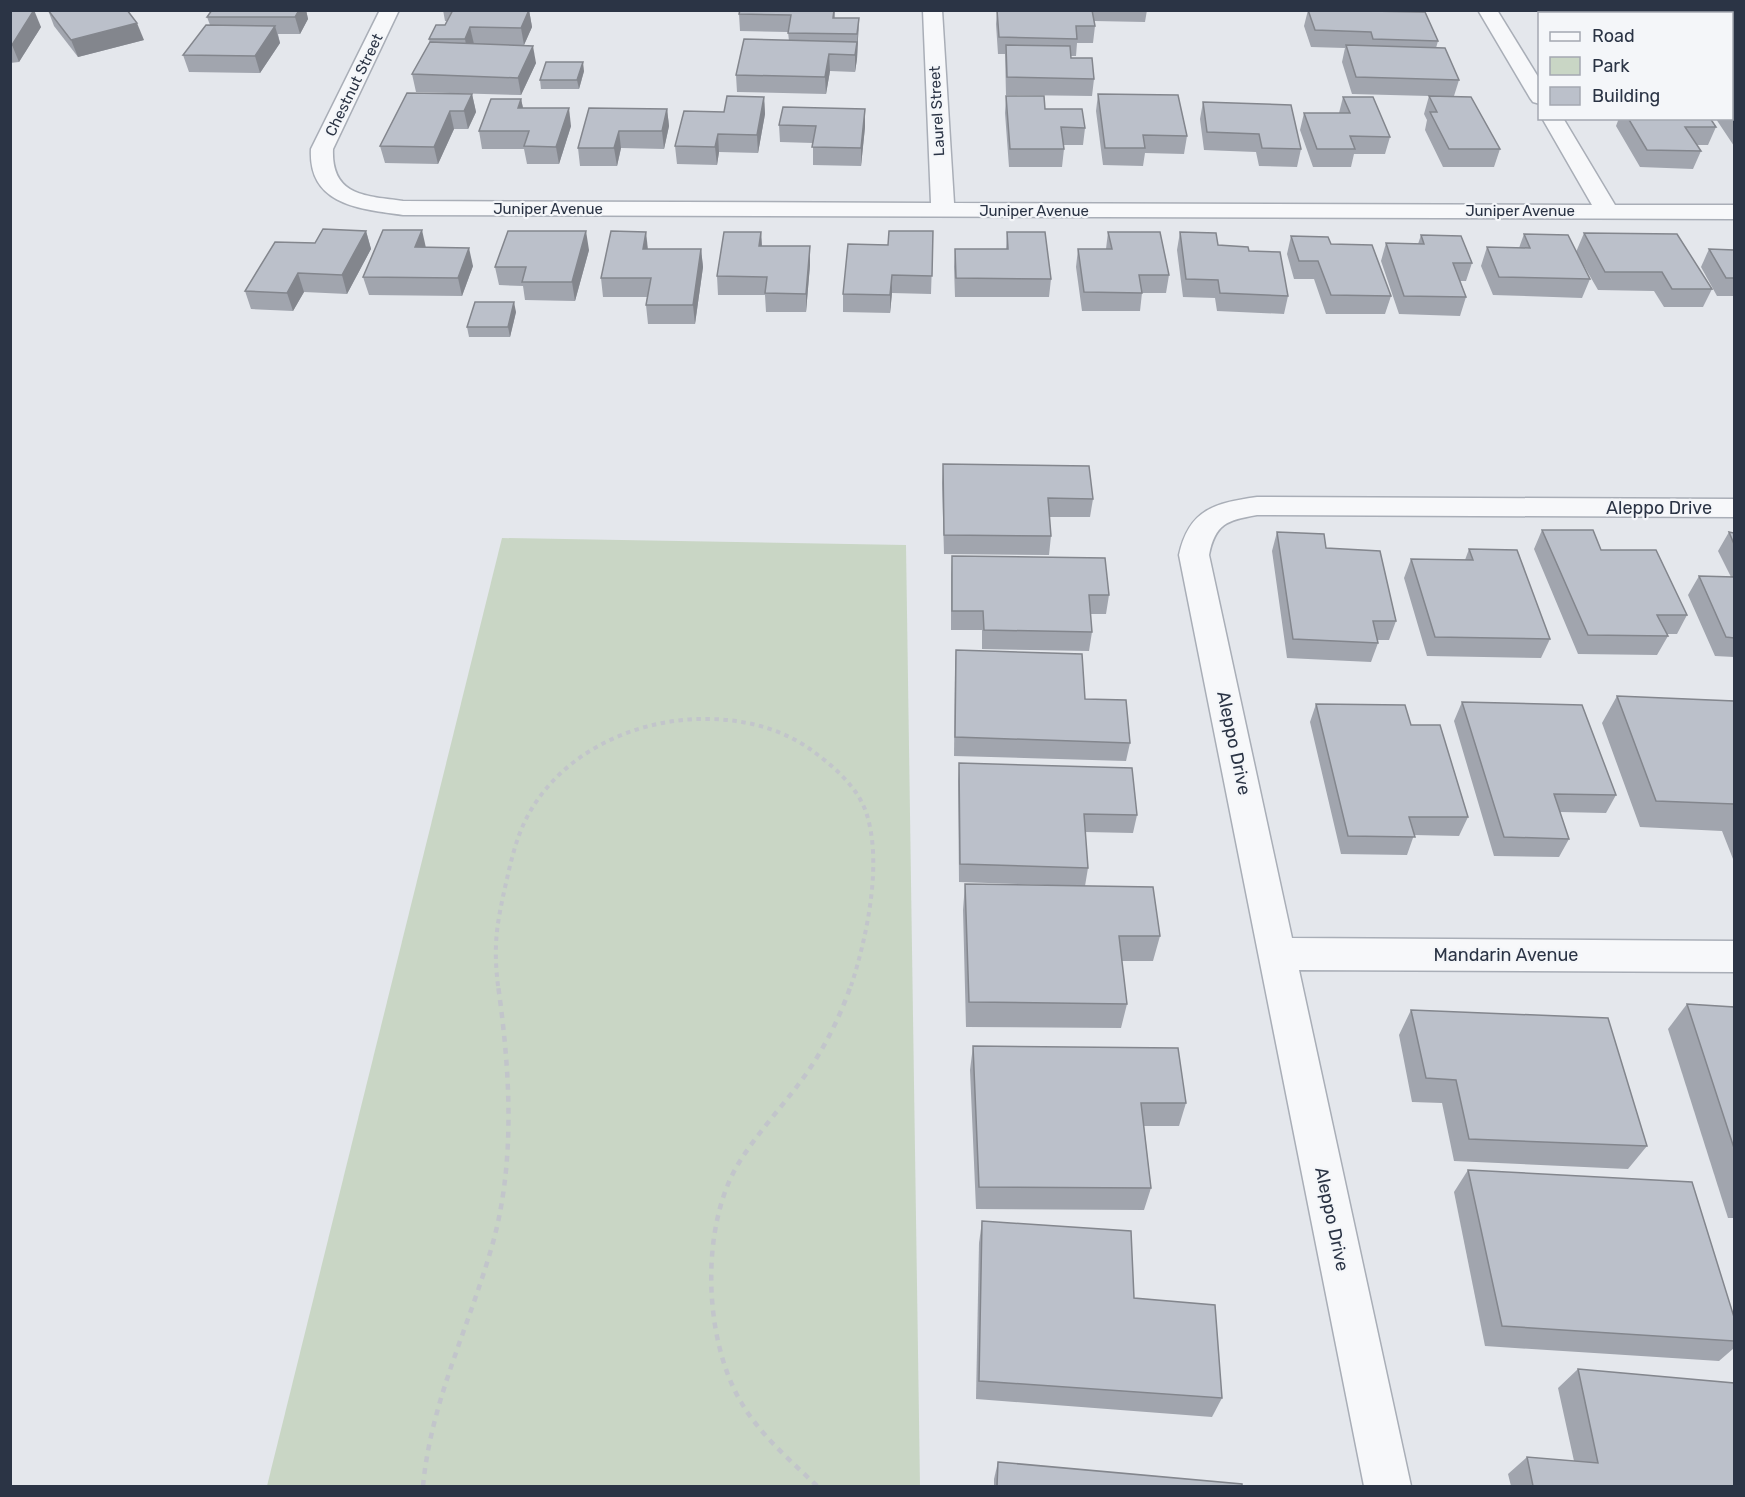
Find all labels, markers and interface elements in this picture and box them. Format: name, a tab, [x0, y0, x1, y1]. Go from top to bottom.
legend	[1538, 12, 1733, 120]
text: Road	[1592, 25, 1635, 47]
street label: Chestnut Street	[321, 31, 387, 139]
text: Park	[1592, 55, 1630, 77]
street label: Laurel Street	[926, 65, 948, 157]
text: Building	[1592, 85, 1660, 107]
street label: Juniper Avenue	[493, 200, 603, 218]
street label: Juniper Avenue	[979, 202, 1089, 220]
street label: Juniper Avenue	[1465, 202, 1575, 220]
street label: Aleppo Drive	[1606, 497, 1712, 519]
street label: Aleppo Drive	[1212, 689, 1256, 797]
street label: Mandarin Avenue	[1434, 944, 1578, 966]
street label: Aleppo Drive	[1310, 1165, 1354, 1273]

